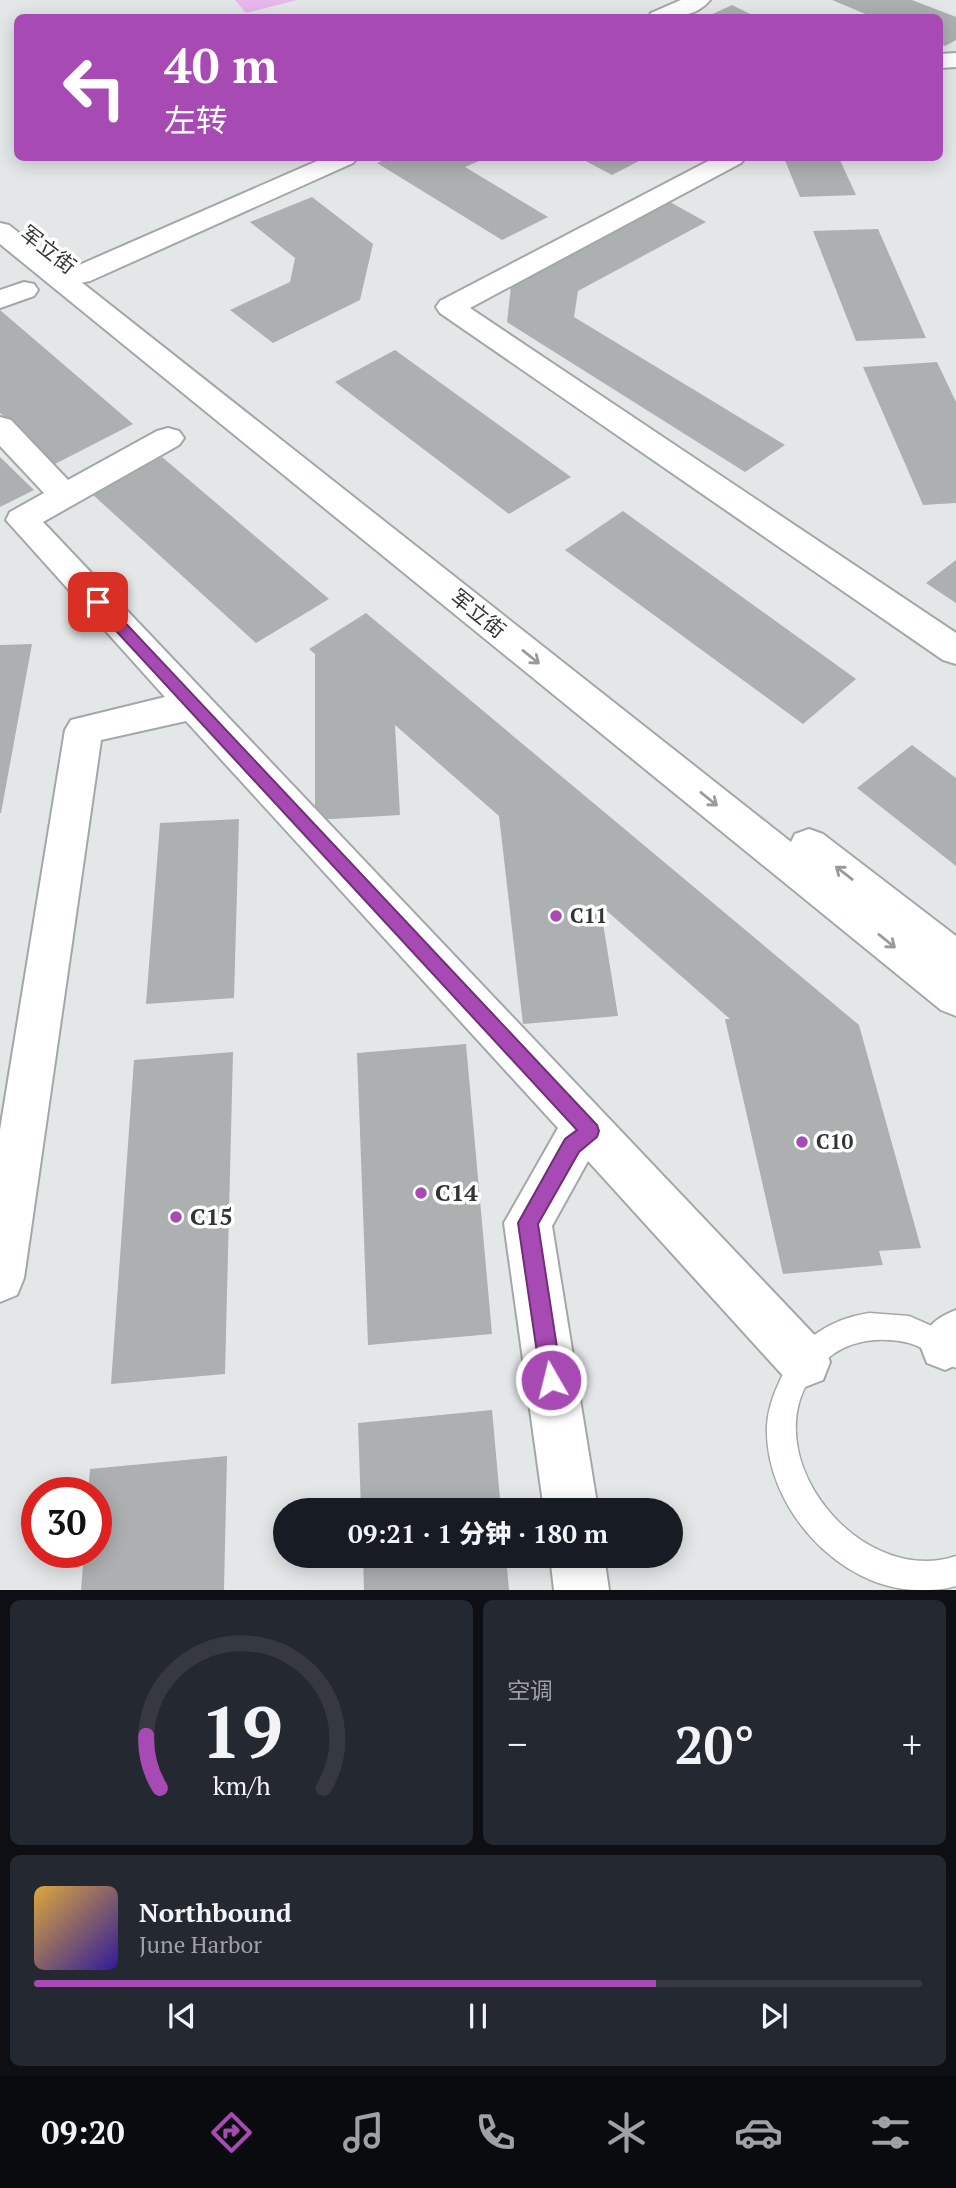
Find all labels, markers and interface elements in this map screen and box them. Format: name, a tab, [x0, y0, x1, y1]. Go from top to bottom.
text: 40 m	[164, 32, 278, 97]
icon: left	[49, 42, 140, 133]
text: 左转	[164, 99, 228, 141]
street label: 军立街	[15, 219, 82, 280]
pin	[68, 572, 128, 632]
icon: arrive	[79, 583, 117, 621]
street label: 军立街	[445, 583, 512, 644]
one-way arrow	[522, 649, 540, 664]
one-way arrow	[700, 791, 718, 807]
one-way arrow	[836, 865, 854, 880]
place label: C11	[570, 901, 607, 929]
marker: C11	[548, 908, 564, 924]
one-way arrow	[877, 933, 895, 949]
place label: C10	[816, 1127, 854, 1155]
marker: C10	[794, 1134, 810, 1150]
place label: C14	[435, 1176, 478, 1208]
marker: C14	[413, 1185, 429, 1201]
place label: C15	[190, 1200, 233, 1232]
marker: C15	[168, 1209, 184, 1225]
position arrow	[514, 1343, 588, 1417]
speed limit sign: 30	[21, 1477, 112, 1568]
text: 09:21 · 1 分钟 · 180 m	[348, 1516, 608, 1550]
text: 空调	[507, 1675, 553, 1706]
text: 19	[200, 1683, 283, 1780]
text: 20°	[674, 1710, 755, 1779]
text: −	[507, 1719, 527, 1769]
text: +	[902, 1719, 922, 1769]
text: km/h	[213, 1769, 271, 1802]
text: Northbound	[139, 1895, 292, 1929]
text: June Harbor	[139, 1929, 262, 1960]
icon: previous	[163, 1997, 201, 2035]
icon: pause	[459, 1997, 497, 2035]
icon: next	[755, 1997, 793, 2035]
icon: directions	[207, 2108, 256, 2157]
icon: music	[339, 2108, 388, 2157]
icon: phone	[471, 2108, 520, 2157]
icon: climate	[602, 2108, 651, 2157]
icon: car	[734, 2108, 783, 2157]
icon: filters	[866, 2108, 915, 2157]
text: 09:20	[41, 2111, 125, 2153]

